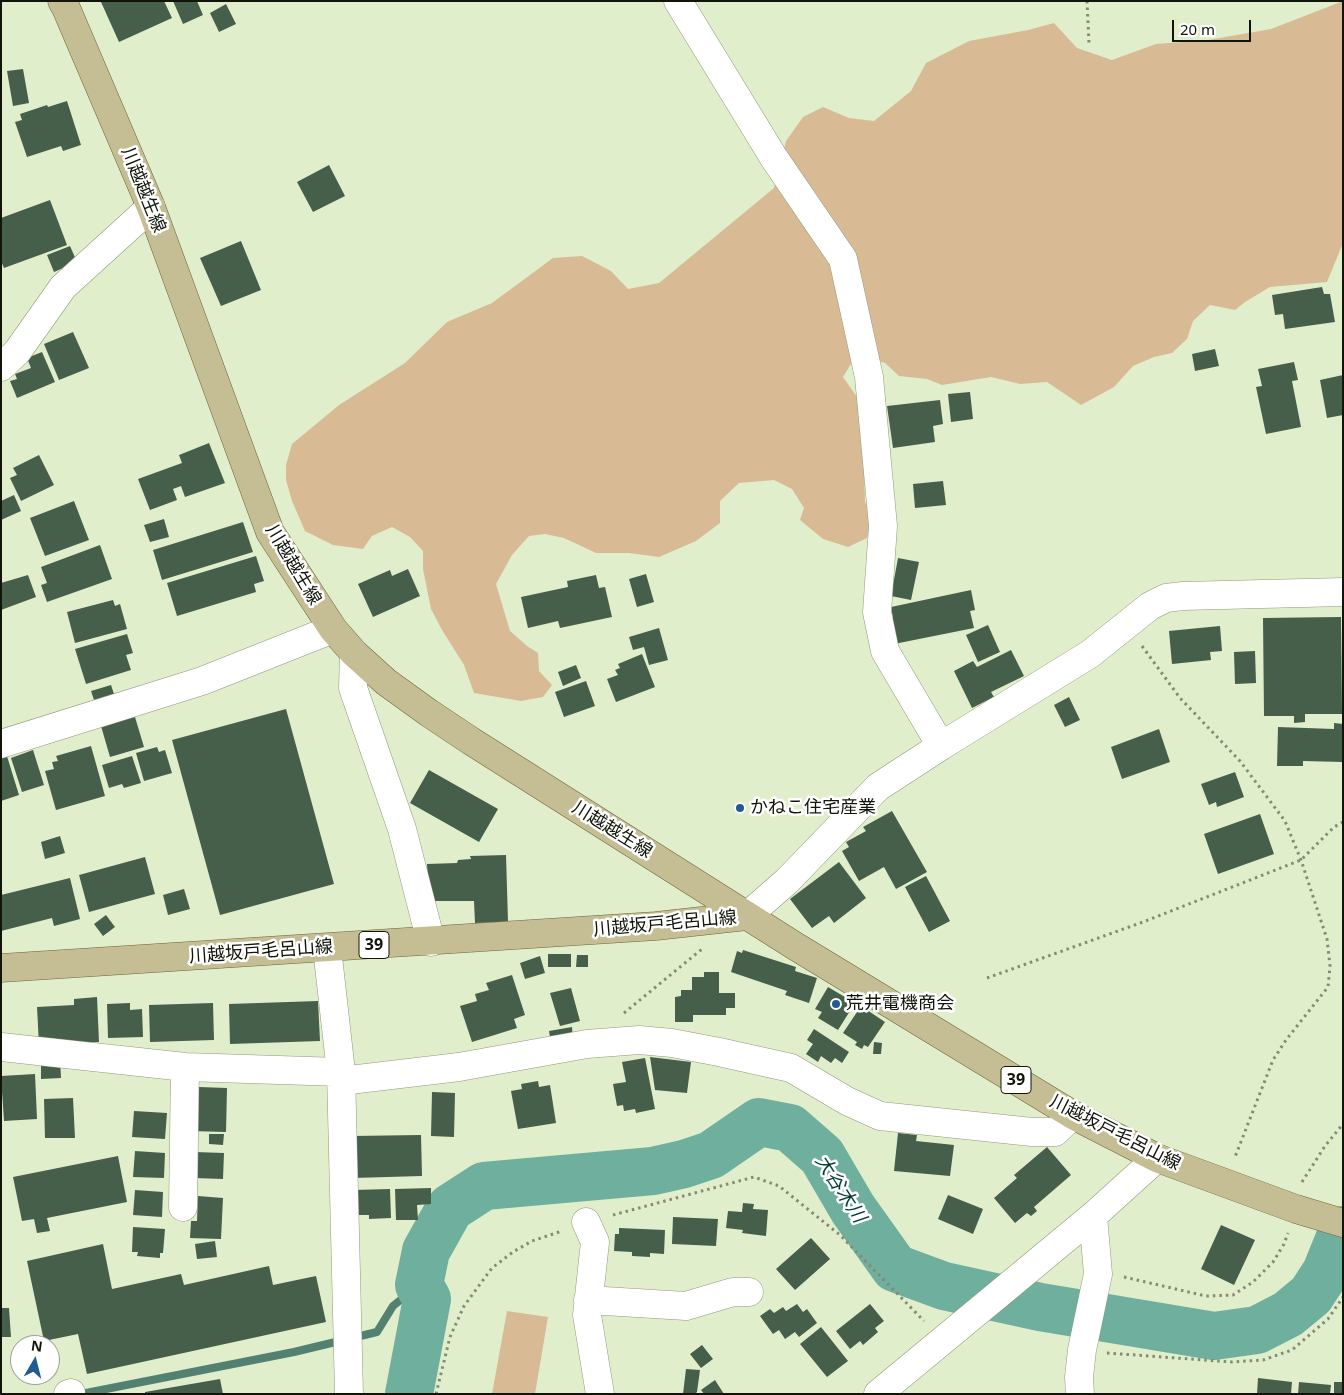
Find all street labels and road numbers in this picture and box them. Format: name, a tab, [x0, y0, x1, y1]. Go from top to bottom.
street label: 川越越生線	[116, 144, 170, 236]
street label: 川越越生線	[261, 521, 325, 609]
street label: 川越越生線	[568, 797, 656, 863]
street label: 川越坂戸毛呂山線	[592, 907, 738, 941]
road number: 39	[359, 932, 389, 958]
street label: 川越坂戸毛呂山線	[188, 936, 334, 968]
road number: 39	[1001, 1066, 1031, 1094]
street label: 川越坂戸毛呂山線	[1046, 1091, 1184, 1175]

